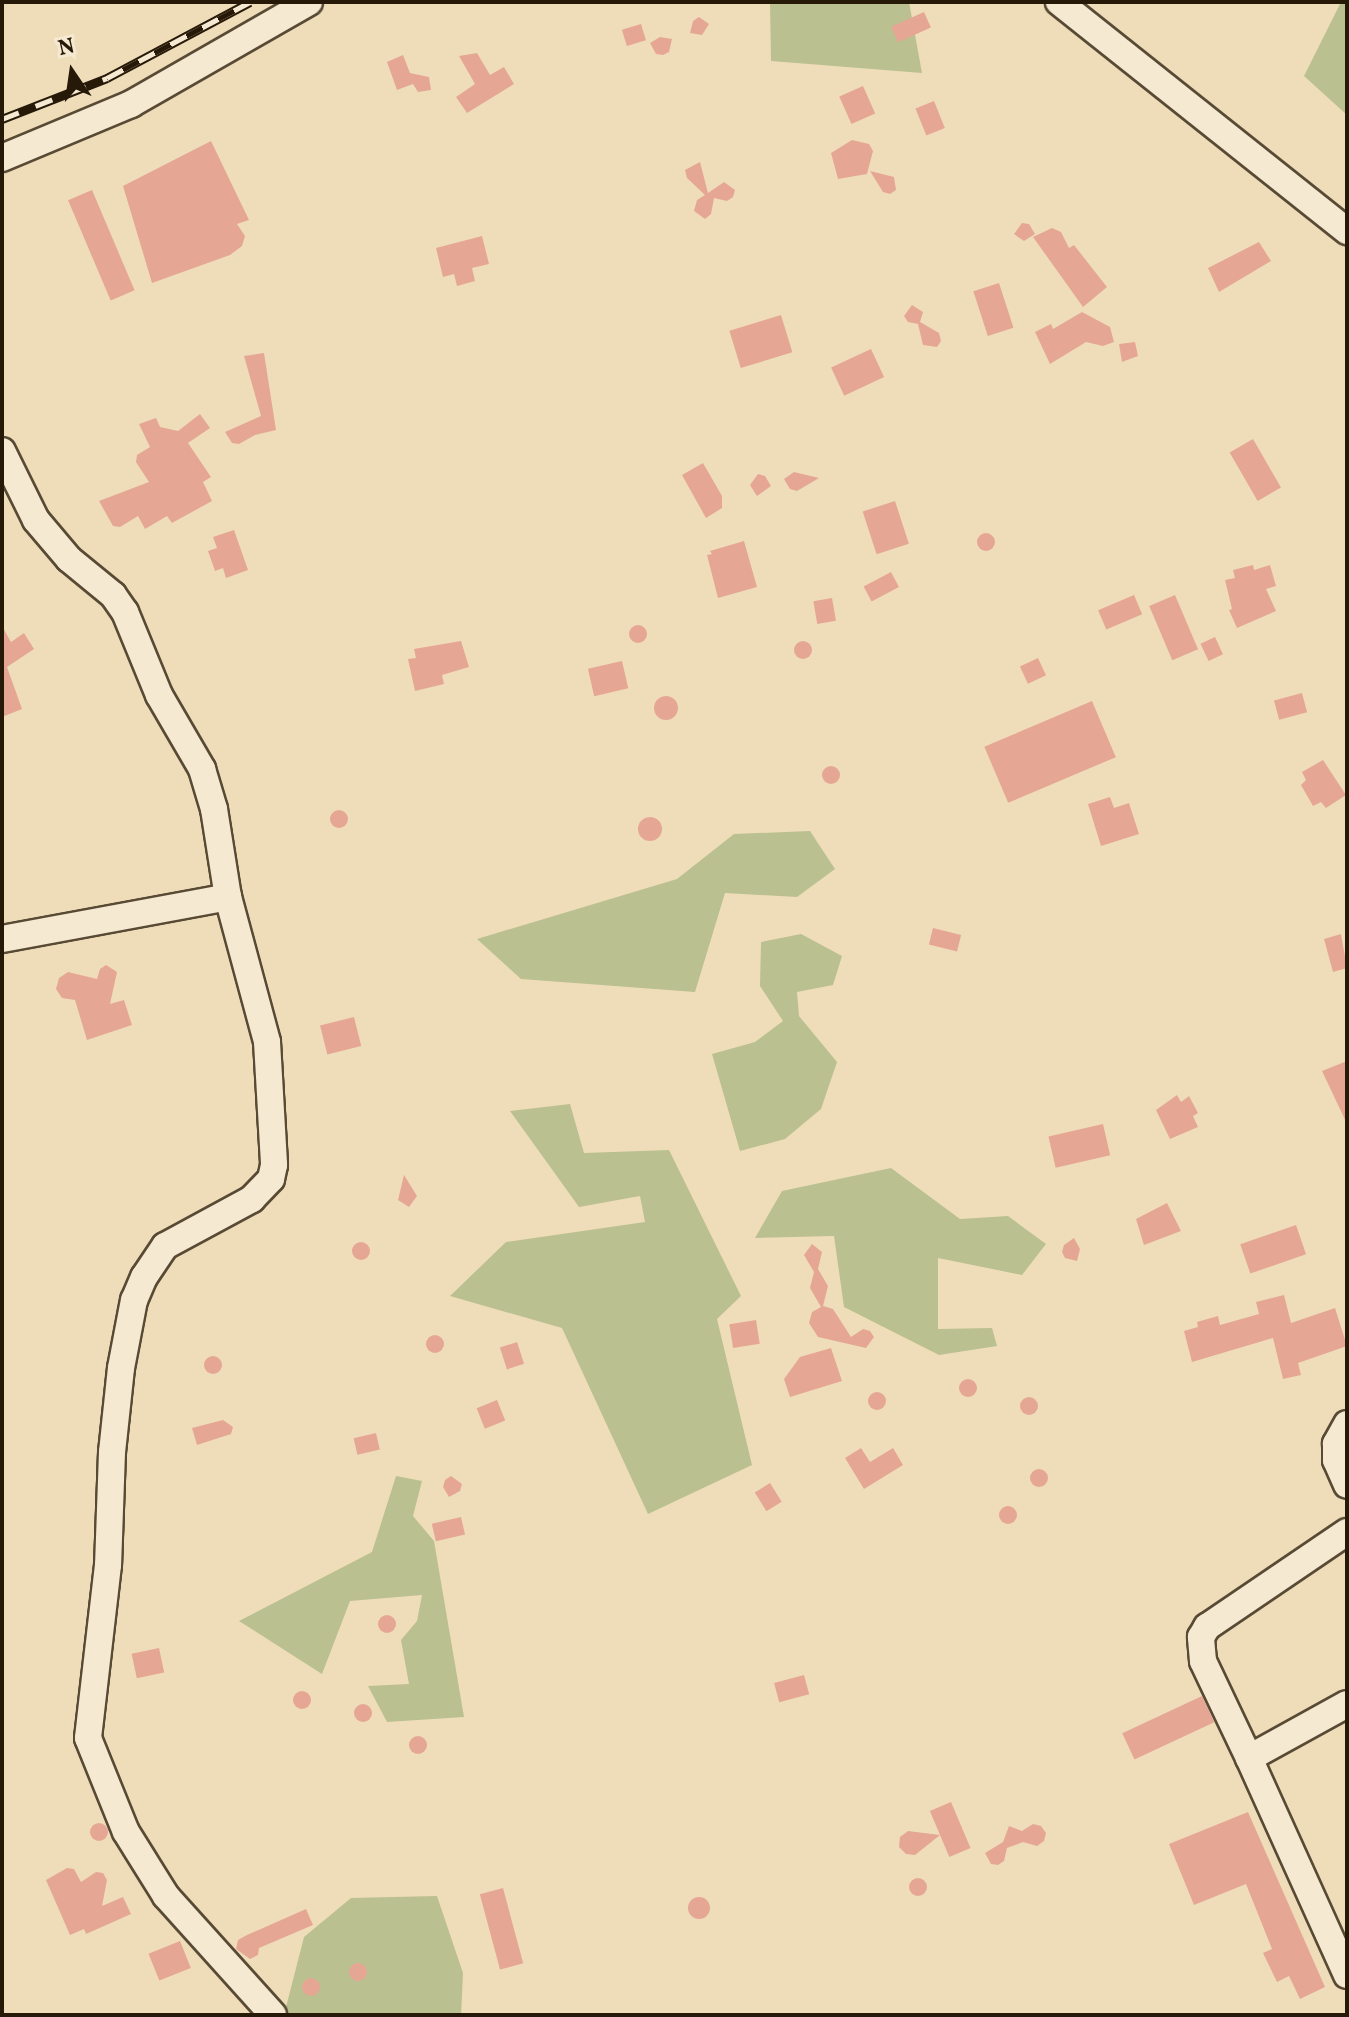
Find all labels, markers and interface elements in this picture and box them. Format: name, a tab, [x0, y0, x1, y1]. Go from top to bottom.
text: N	[55, 31, 78, 65]
north arrow	[32, 32, 112, 112]

